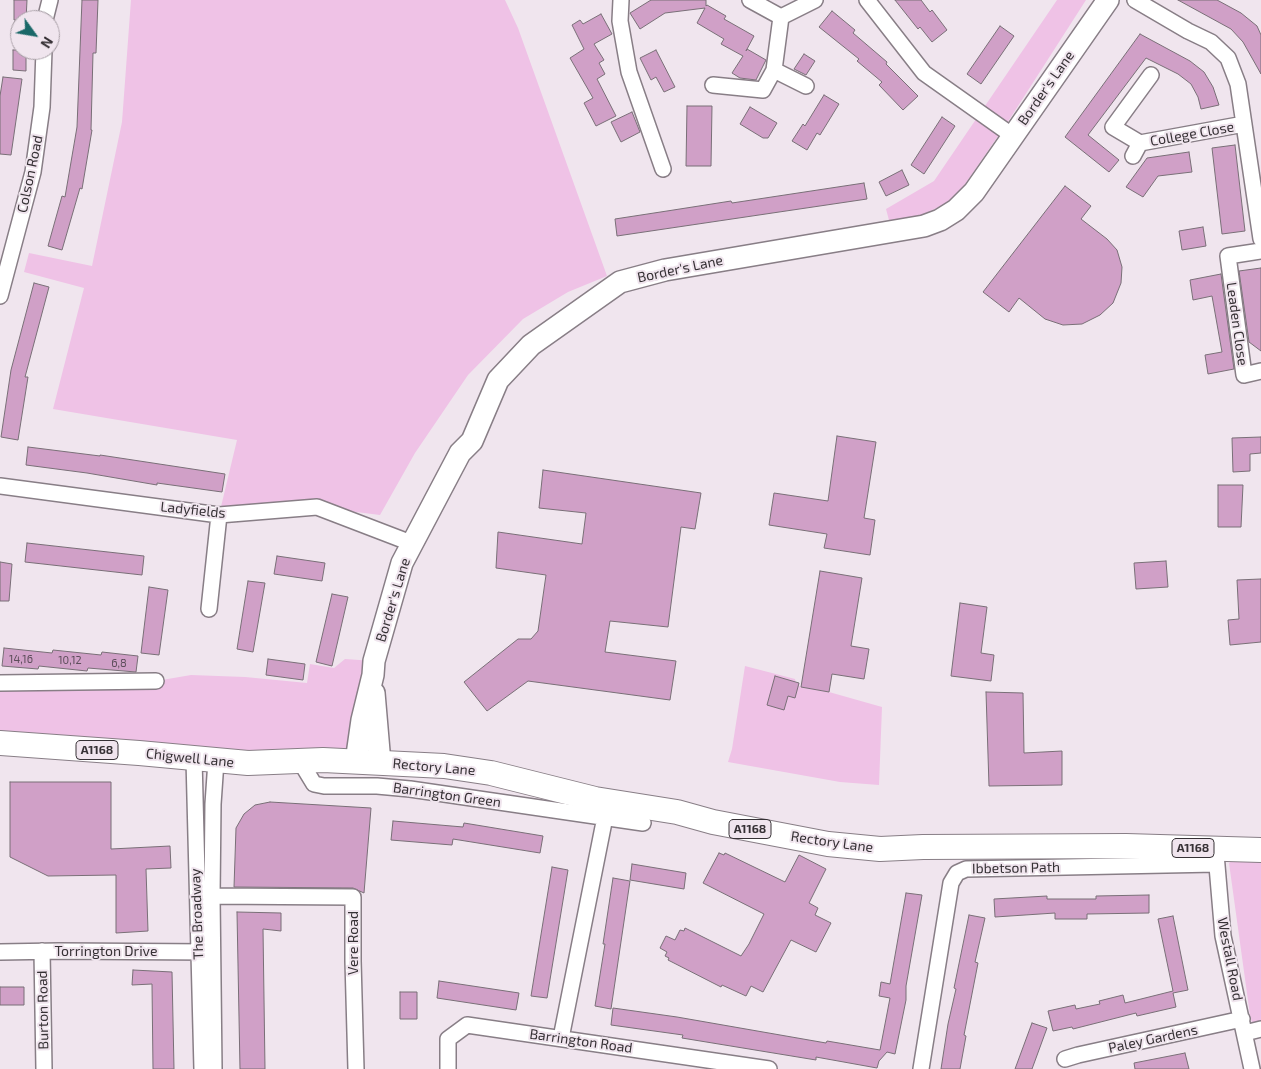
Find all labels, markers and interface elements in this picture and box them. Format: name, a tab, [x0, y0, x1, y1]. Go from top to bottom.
north arrow	[10, 10, 60, 60]
text: N	[37, 34, 57, 51]
street label: Border's Lane	[1014, 48, 1078, 128]
street label: College Close	[1149, 118, 1235, 150]
street label: Colson Road	[14, 134, 46, 214]
street label: Border's Lane	[636, 252, 724, 286]
street label: Leaden Close	[1223, 281, 1251, 367]
street label: Ladyfields	[159, 498, 227, 522]
street label: Border's Lane	[372, 556, 414, 644]
house number: 14,16	[9, 652, 33, 666]
house number: 10,12	[58, 653, 82, 667]
house number: 6,8	[111, 656, 127, 670]
road number: A1168	[76, 740, 118, 760]
street label: Chigwell Lane	[145, 745, 235, 771]
street label: Rectory Lane	[392, 755, 476, 779]
street label: Barrington Green	[392, 779, 502, 811]
road number: A1168	[729, 820, 771, 839]
street label: Rectory Lane	[790, 828, 874, 856]
road number: A1168	[1172, 838, 1214, 858]
street label: Ibbetson Path	[972, 859, 1060, 877]
street label: The Broadway	[187, 868, 207, 960]
street label: Vere Road	[345, 911, 361, 975]
street label: Westall Road	[1214, 916, 1246, 1002]
street label: Torrington Drive	[55, 943, 157, 959]
street label: Burton Road	[34, 970, 52, 1050]
street label: Paley Gardens	[1107, 1021, 1199, 1057]
street label: Barrington Road	[528, 1025, 634, 1057]

